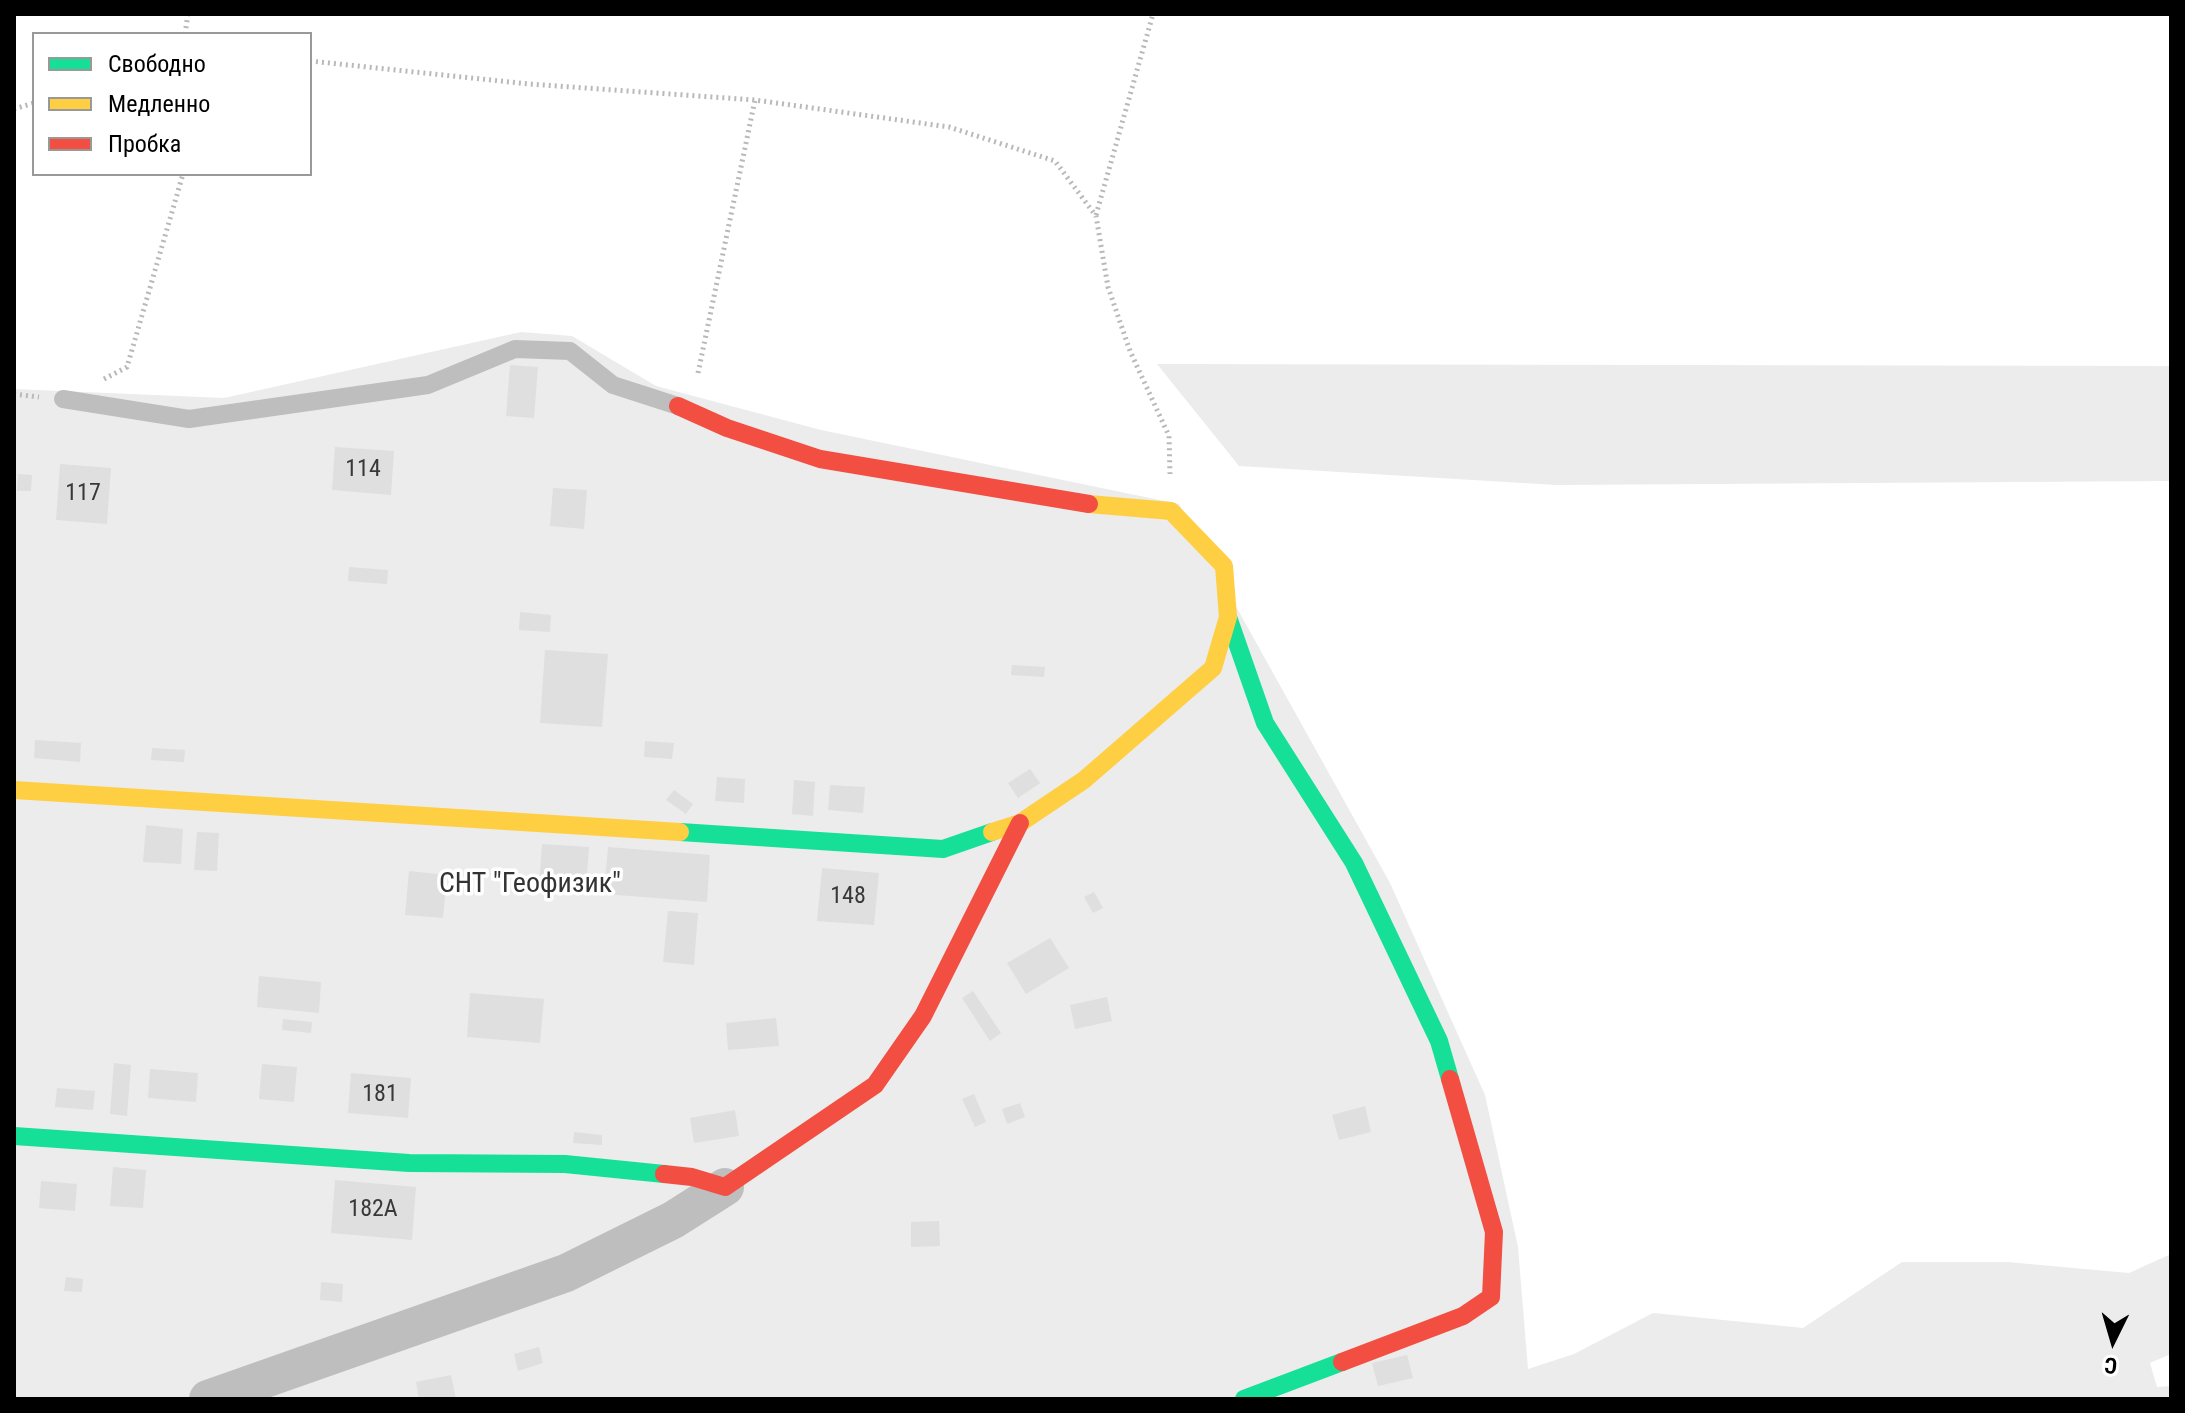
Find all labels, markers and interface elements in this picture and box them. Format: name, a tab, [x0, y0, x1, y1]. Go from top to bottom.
legend	[32, 32, 312, 176]
text: Свободно	[108, 50, 206, 78]
text: Медленно	[108, 90, 210, 118]
text: Пробка	[108, 130, 181, 158]
house number: 114	[345, 456, 381, 484]
house number: 117	[65, 480, 101, 508]
park label: СНТ "Геофизик"	[439, 868, 621, 902]
house number: 148	[830, 883, 866, 911]
house number: 181	[362, 1081, 398, 1109]
house number: 182А	[348, 1196, 398, 1224]
north arrow	[2073, 1301, 2153, 1381]
text: С	[2104, 1352, 2118, 1378]

